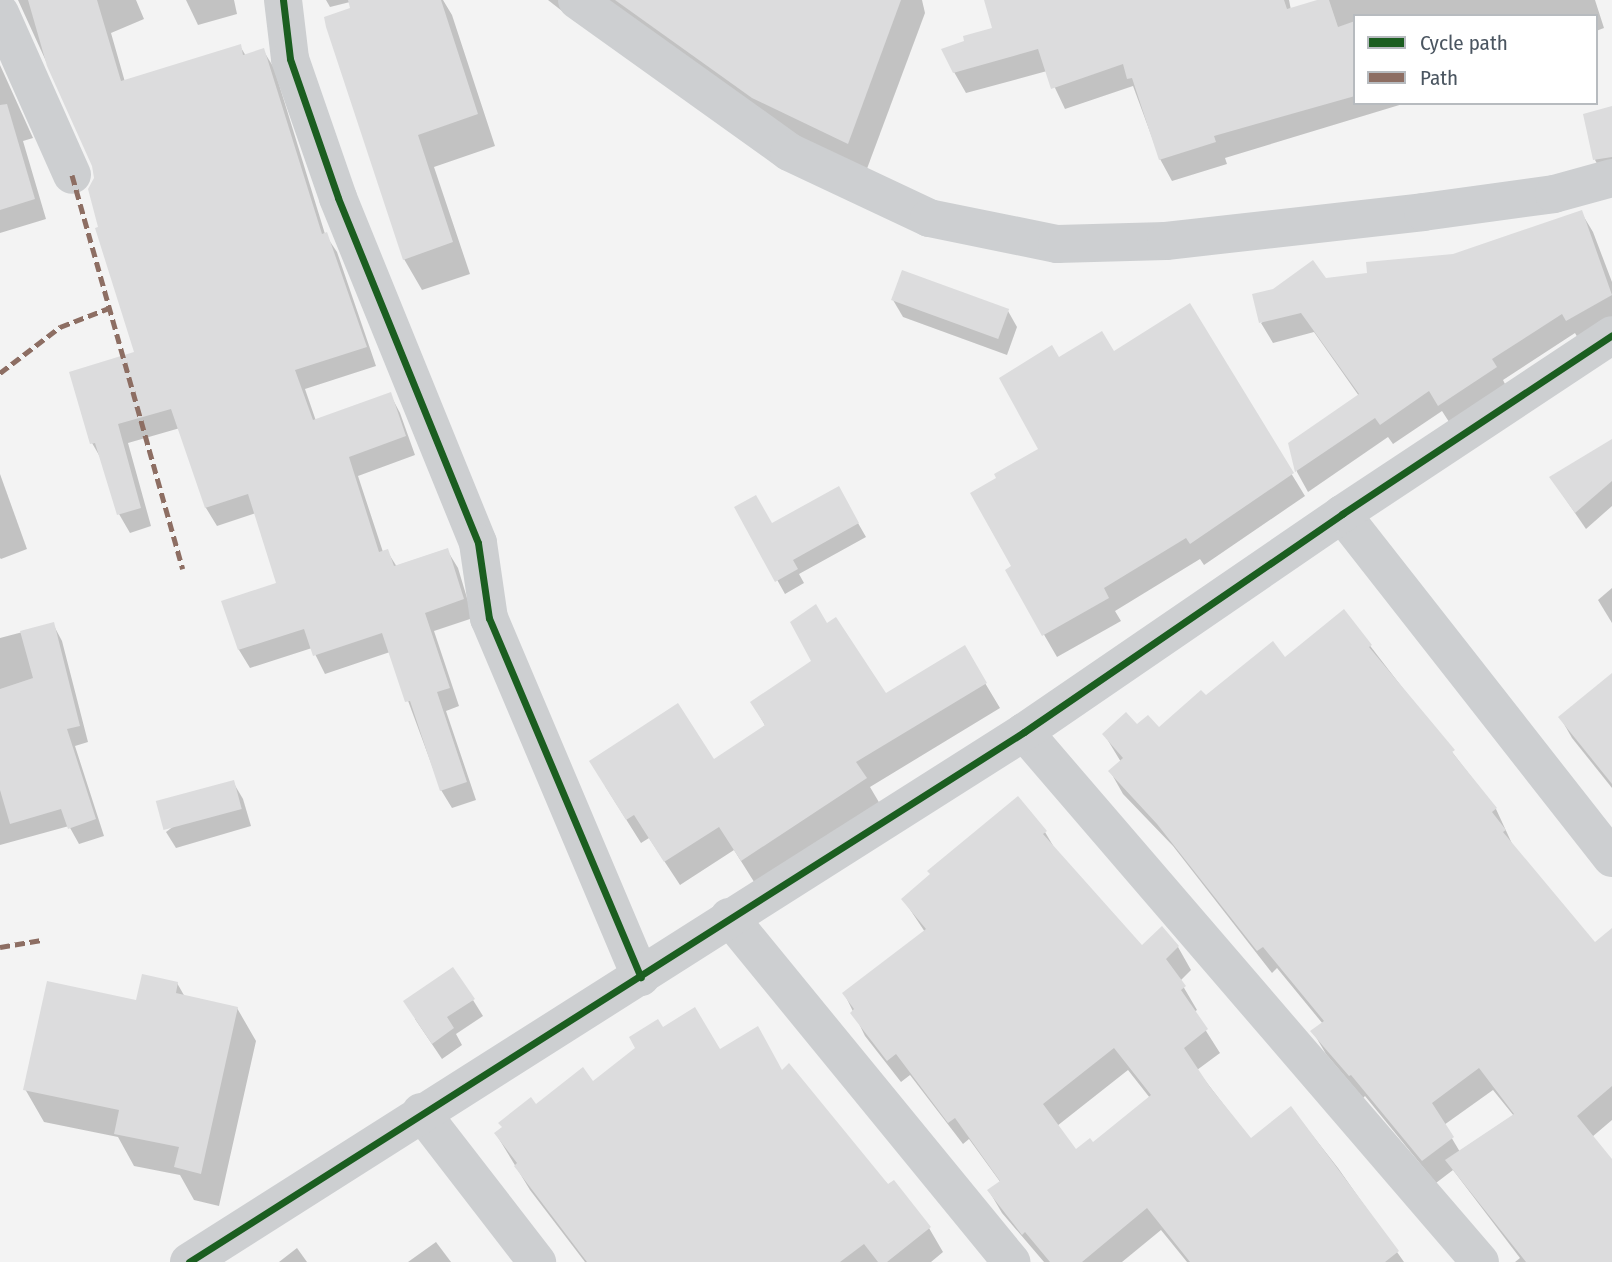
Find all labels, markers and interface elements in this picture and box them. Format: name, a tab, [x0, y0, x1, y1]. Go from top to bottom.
legend	[1353, 14, 1598, 105]
text: Cycle path	[1420, 30, 1508, 56]
text: Path	[1420, 65, 1458, 91]

